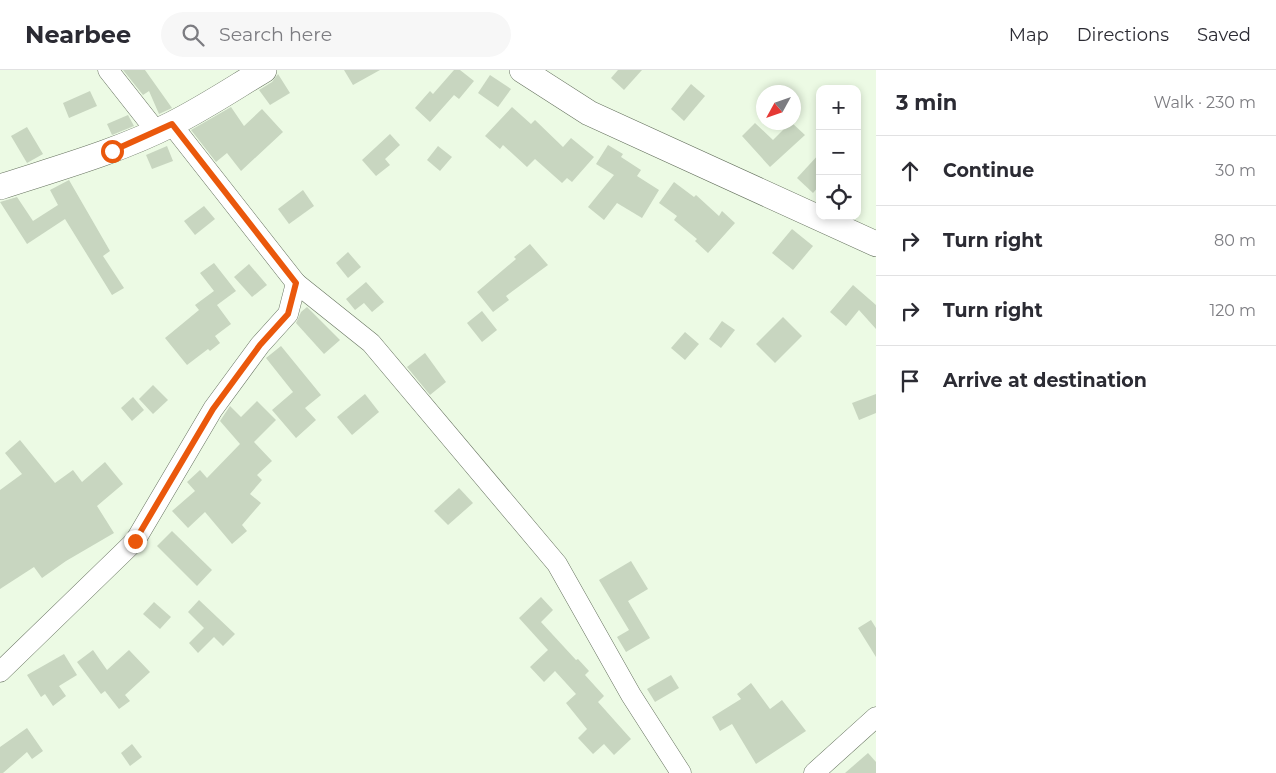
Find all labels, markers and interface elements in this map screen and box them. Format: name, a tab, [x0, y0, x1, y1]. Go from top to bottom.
search box	[161, 12, 511, 57]
text: Nearbee	[25, 20, 131, 49]
icon: search	[179, 21, 207, 49]
text: Search here	[219, 23, 332, 46]
text: Map	[1009, 24, 1049, 46]
text: Directions	[1077, 24, 1169, 46]
text: Saved	[1197, 24, 1251, 46]
north arrow	[756, 85, 801, 130]
map controls	[816, 85, 861, 220]
button: +	[816, 85, 861, 130]
text: 3 min	[896, 90, 957, 115]
text: Walk · 230 m	[1154, 93, 1256, 112]
button: −	[816, 130, 861, 175]
route start	[101, 140, 124, 163]
icon: ahead	[896, 157, 924, 185]
text: Continue	[943, 159, 1034, 182]
text: 30 m	[1215, 161, 1256, 180]
button: locate	[816, 175, 861, 220]
icon: right	[896, 227, 924, 255]
text: Turn right	[943, 229, 1043, 252]
text: 80 m	[1214, 231, 1256, 250]
icon: right	[896, 297, 924, 325]
text: Turn right	[943, 299, 1043, 322]
text: 120 m	[1209, 301, 1256, 320]
icon: arrive	[896, 367, 924, 395]
text: Arrive at destination	[943, 369, 1147, 392]
route end	[124, 530, 147, 553]

